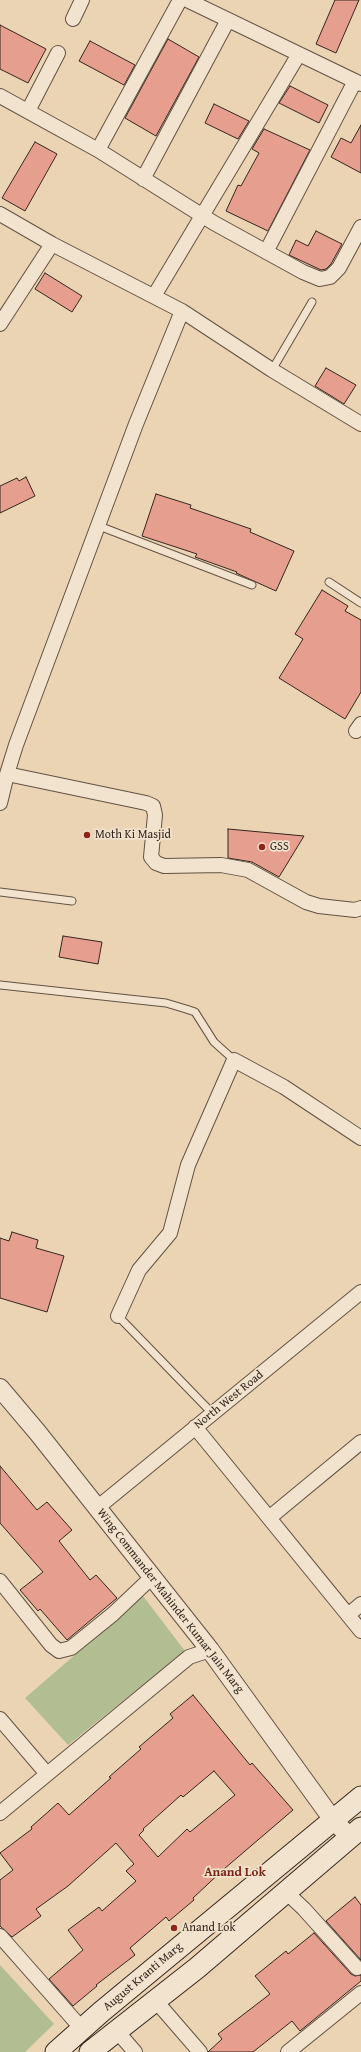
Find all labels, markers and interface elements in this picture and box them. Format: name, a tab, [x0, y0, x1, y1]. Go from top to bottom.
place label: Moth Ki Masjid	[95, 828, 171, 842]
marker: Moth Ki Masjid	[82, 830, 92, 840]
place label: GSS	[270, 840, 289, 854]
marker: GSS	[257, 842, 267, 852]
street label: North West Road	[192, 1368, 266, 1432]
street label: Wing Commander Mahinder Kumar Jain Marg	[93, 1506, 247, 1696]
district label: Anand Lok	[204, 1865, 266, 1881]
place label: Anand Lok	[182, 1921, 236, 1935]
marker: Anand Lok	[169, 1923, 179, 1933]
street label: August Kranti Marg	[100, 1940, 186, 2014]

